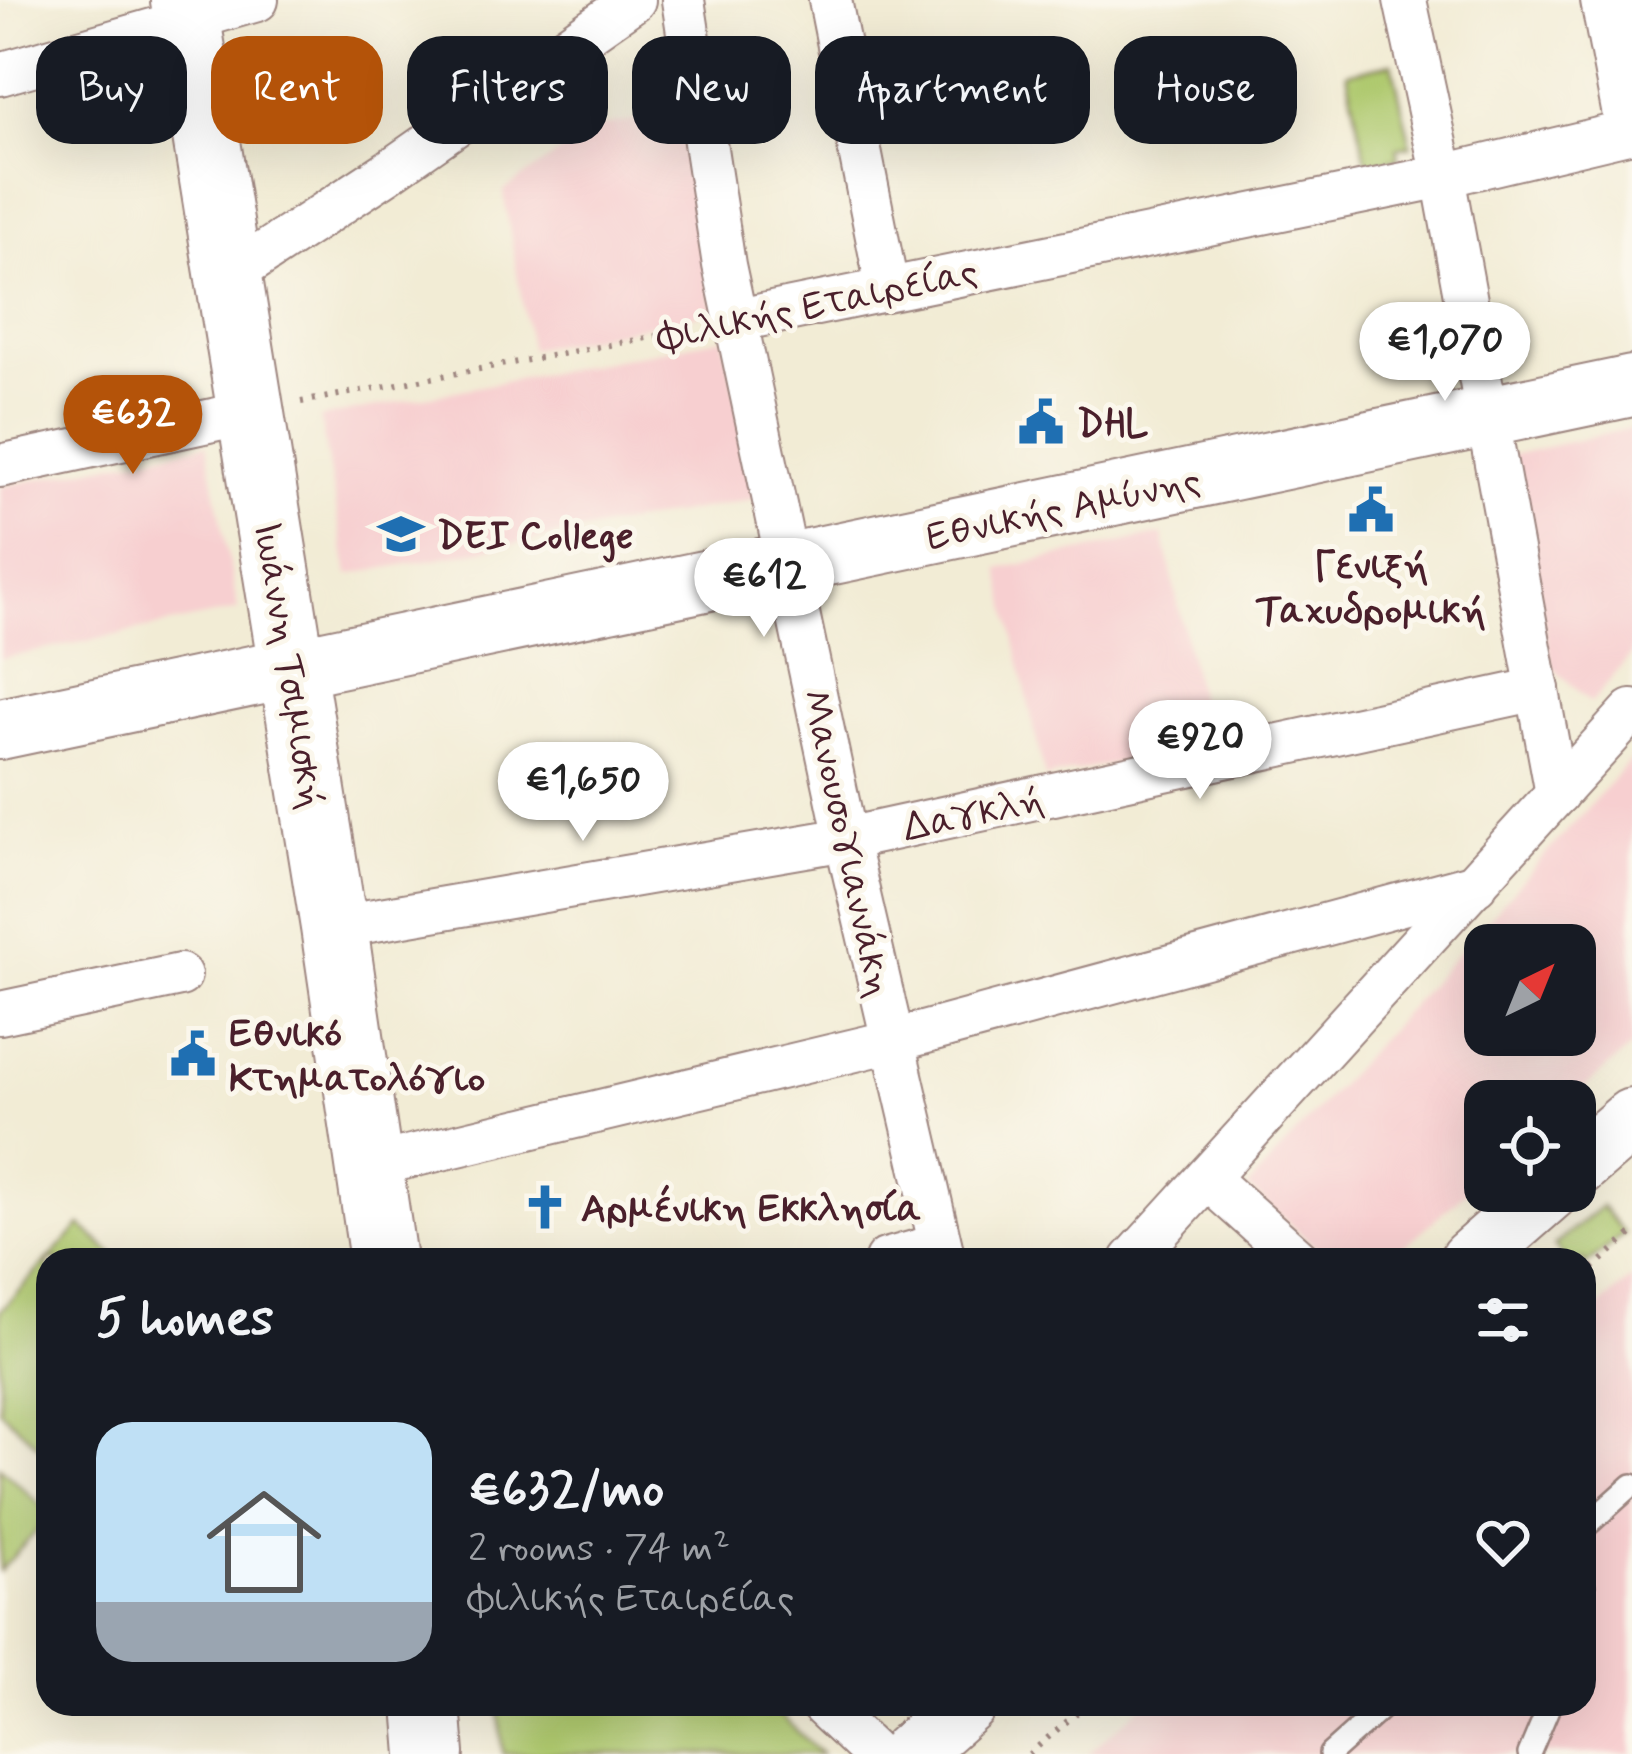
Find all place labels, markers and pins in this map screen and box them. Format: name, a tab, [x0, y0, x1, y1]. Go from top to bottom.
pin: €1,070	[1347, 302, 1543, 404]
pin: €632	[62, 375, 204, 477]
public building icon: DHL	[1016, 397, 1066, 447]
place label: DHL	[1077, 400, 1149, 451]
public building icon: Γενιξή Ταχυδρομική	[1346, 485, 1396, 535]
school or university icon: DEI College	[376, 509, 426, 559]
place label: DEI College	[437, 512, 634, 563]
pin: €612	[693, 538, 835, 640]
place label: Γενιξή Ταχυδρομική	[1255, 542, 1486, 638]
pin: €920	[1129, 700, 1271, 802]
pin: €1,650	[485, 742, 681, 844]
place label: Εθνικό Κτηματολόγιο	[229, 1010, 485, 1106]
public building icon: Εθνικό Κτηματολόγιο	[168, 1029, 218, 1079]
church icon: Αρμένικη Εκκλησία	[520, 1182, 570, 1232]
place label: Αρμένικη Εκκλησία	[581, 1184, 921, 1236]

